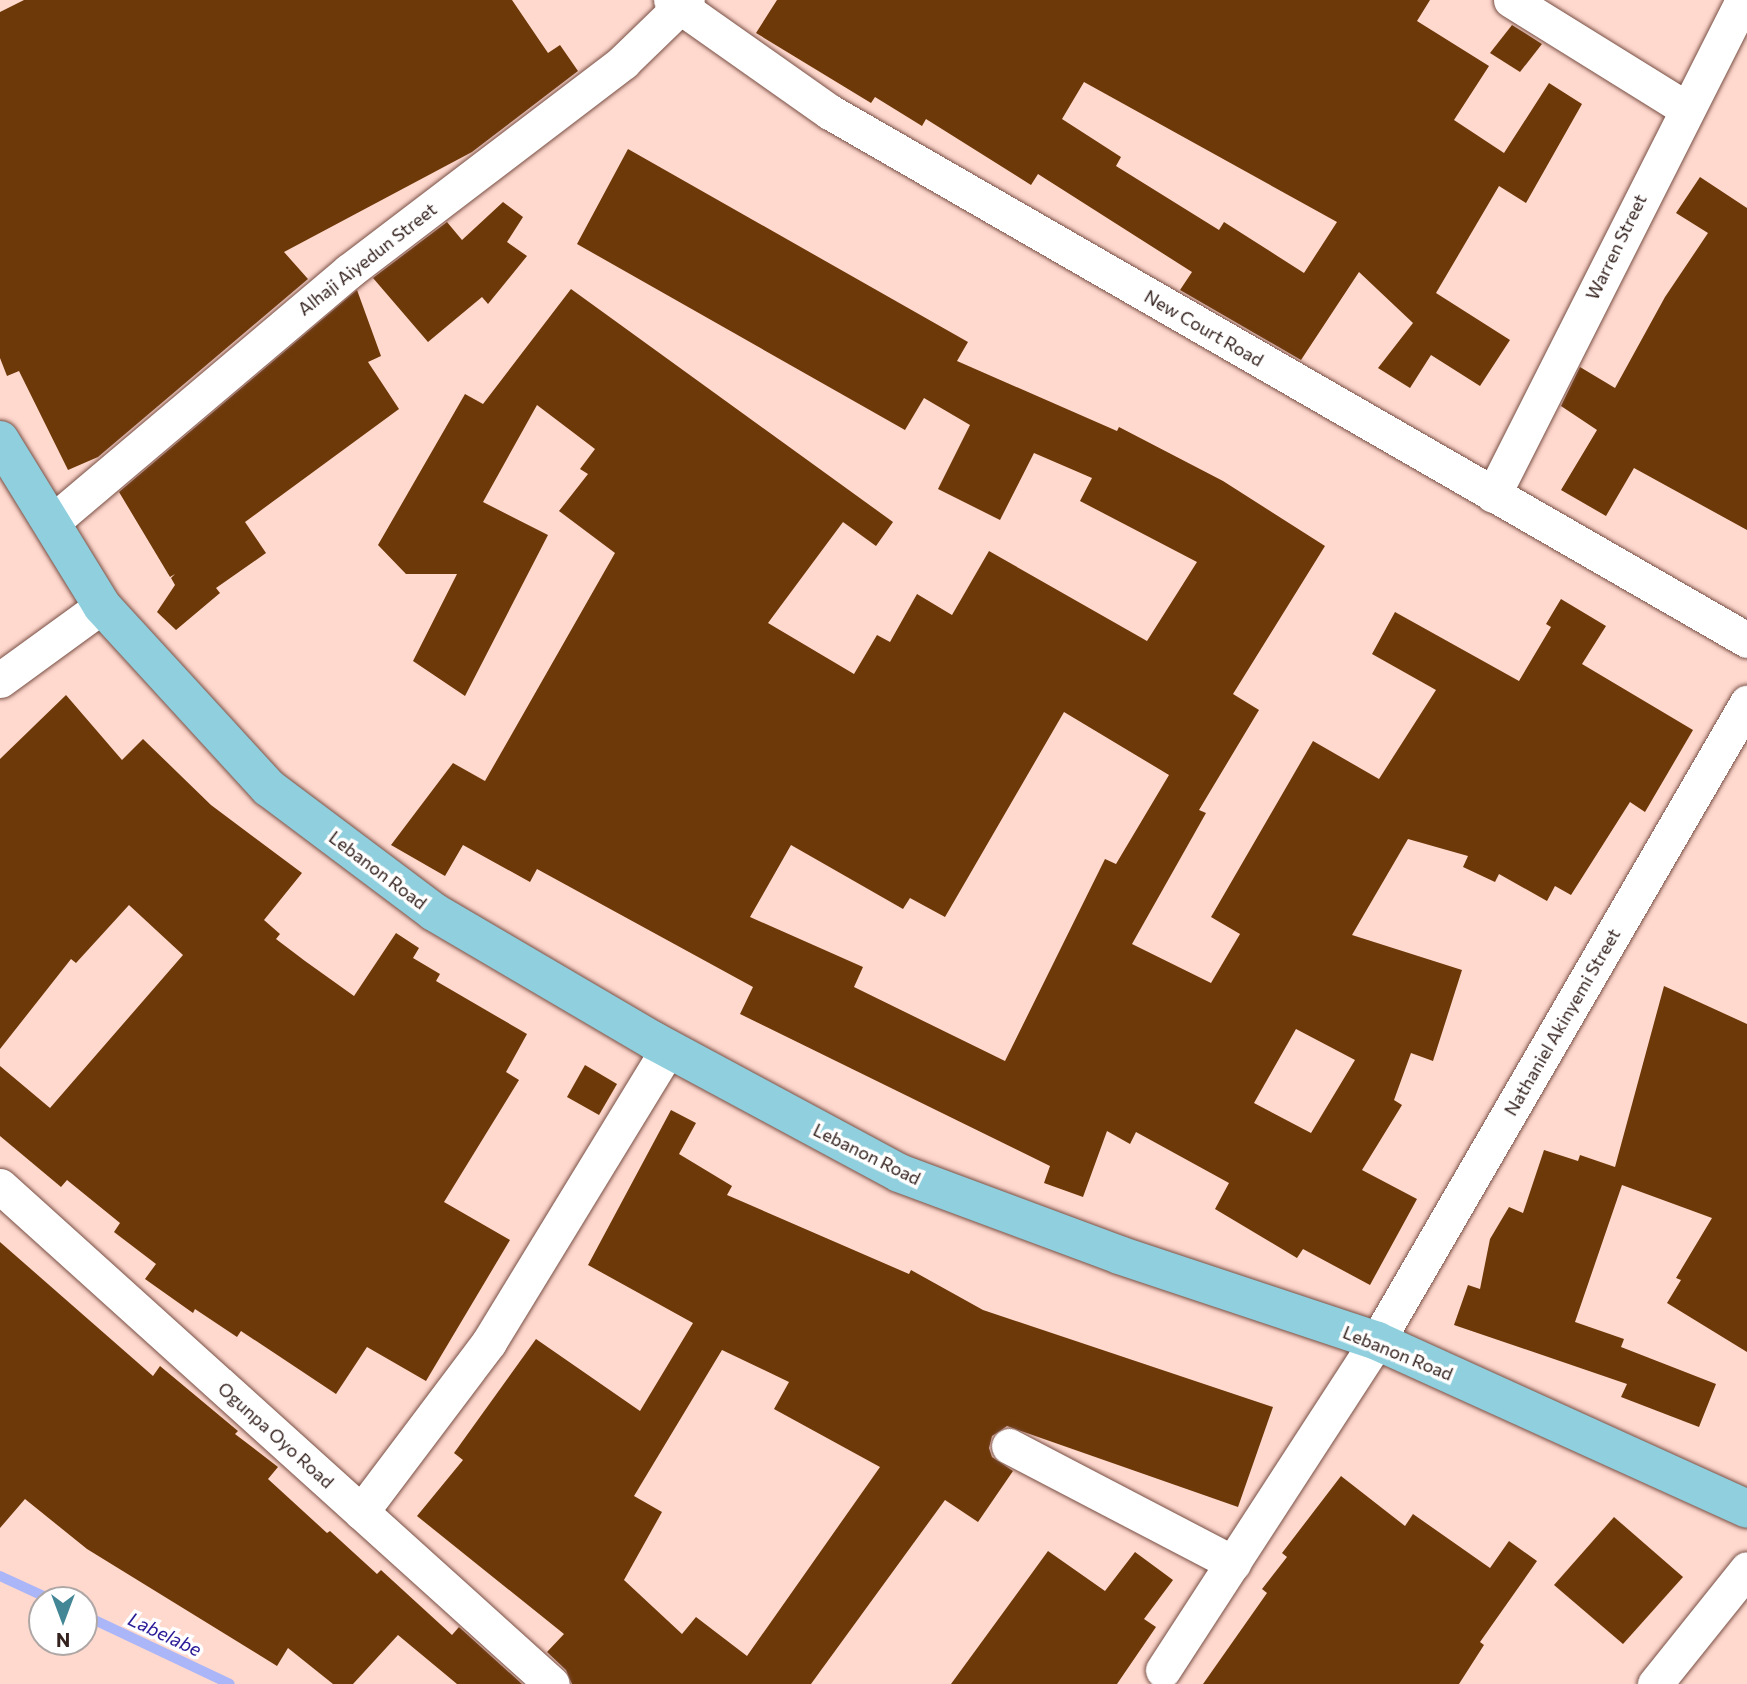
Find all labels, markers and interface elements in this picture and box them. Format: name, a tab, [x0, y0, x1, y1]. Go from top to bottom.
street label: Warren Street	[1581, 191, 1651, 303]
street label: Alhaji Aiyedun Street	[293, 198, 441, 320]
street label: New Court Road	[1141, 285, 1267, 371]
street label: Lebanon Road	[325, 826, 431, 914]
street label: Nathaniel Akinyemi Street	[1499, 925, 1625, 1119]
street label: Lebanon Road	[810, 1119, 924, 1189]
street label: Lebanon Road	[1340, 1321, 1456, 1385]
street label: Ogunpa Oyo Road	[214, 1377, 338, 1493]
north arrow	[28, 1586, 98, 1656]
water label: Labelabe	[125, 1607, 205, 1661]
text: N	[56, 1629, 70, 1652]

